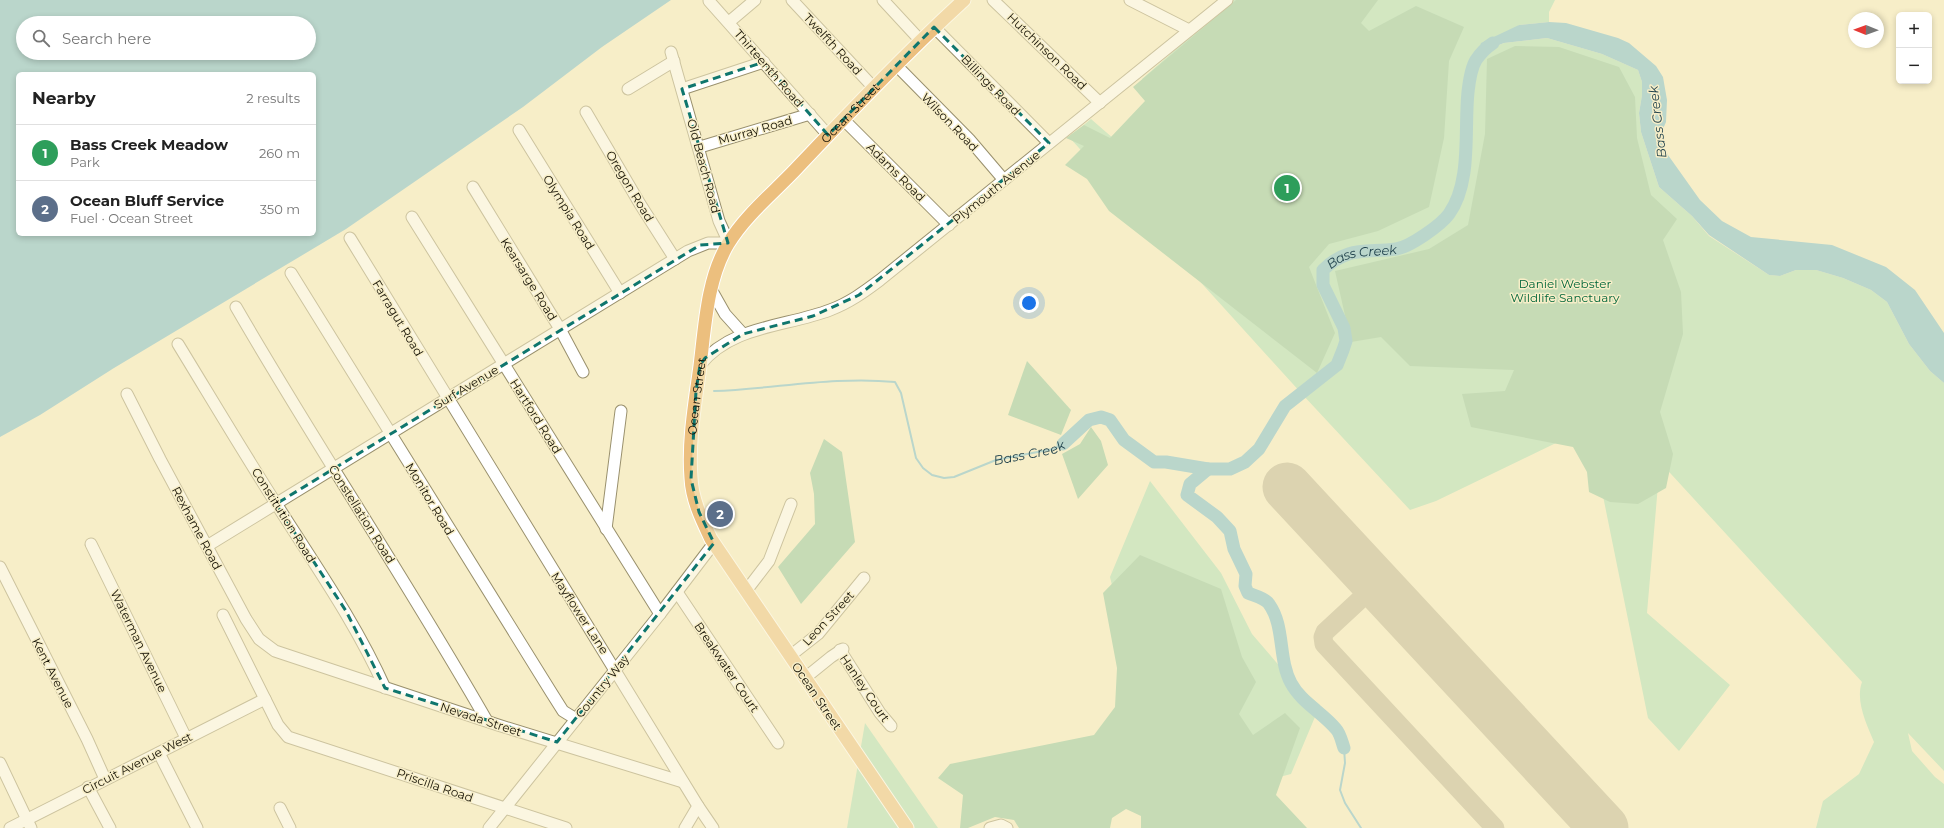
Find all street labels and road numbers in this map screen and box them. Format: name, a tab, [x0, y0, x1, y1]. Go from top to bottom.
street label: Hutchinson Road	[1004, 9, 1090, 93]
street label: Twelfth Road	[801, 10, 865, 78]
street label: Thirteenth Road	[731, 26, 807, 110]
street label: Billings Road	[958, 51, 1024, 119]
street label: Ocean Street	[817, 79, 883, 146]
street label: Wilson Road	[918, 90, 982, 154]
street label: Murray Road	[716, 112, 794, 148]
street label: Old Beach Road	[684, 117, 724, 215]
street label: Adams Road	[864, 140, 928, 204]
street label: Plymouth Avenue	[949, 147, 1043, 227]
street label: Oregon Road	[603, 148, 657, 224]
street label: Olympia Road	[540, 172, 598, 252]
street label: Kearsarge Road	[498, 235, 560, 323]
street label: Farragut Road	[369, 277, 427, 359]
street label: Ocean Street	[684, 356, 708, 436]
street label: Surf Avenue	[431, 362, 501, 412]
street label: Hartford Road	[507, 376, 565, 456]
street label: Monitor Road	[403, 460, 457, 538]
street label: Constellation Road	[326, 462, 398, 566]
street label: Constitution Road	[249, 465, 319, 565]
street label: Rexhame Road	[169, 484, 225, 572]
street label: Mayflower Lane	[548, 569, 612, 657]
street label: Waterman Avenue	[108, 587, 170, 695]
street label: Leon Street	[799, 587, 857, 648]
street label: Breakwater Court	[691, 619, 763, 715]
street label: Kent Avenue	[29, 635, 77, 711]
street label: Country Way	[572, 651, 632, 721]
street label: Hanley Court	[837, 651, 893, 725]
street label: Ocean Street	[789, 659, 845, 733]
street label: Nevada Street	[438, 699, 524, 739]
street label: Circuit Avenue West	[79, 729, 195, 797]
street label: Priscilla Road	[395, 765, 475, 805]

